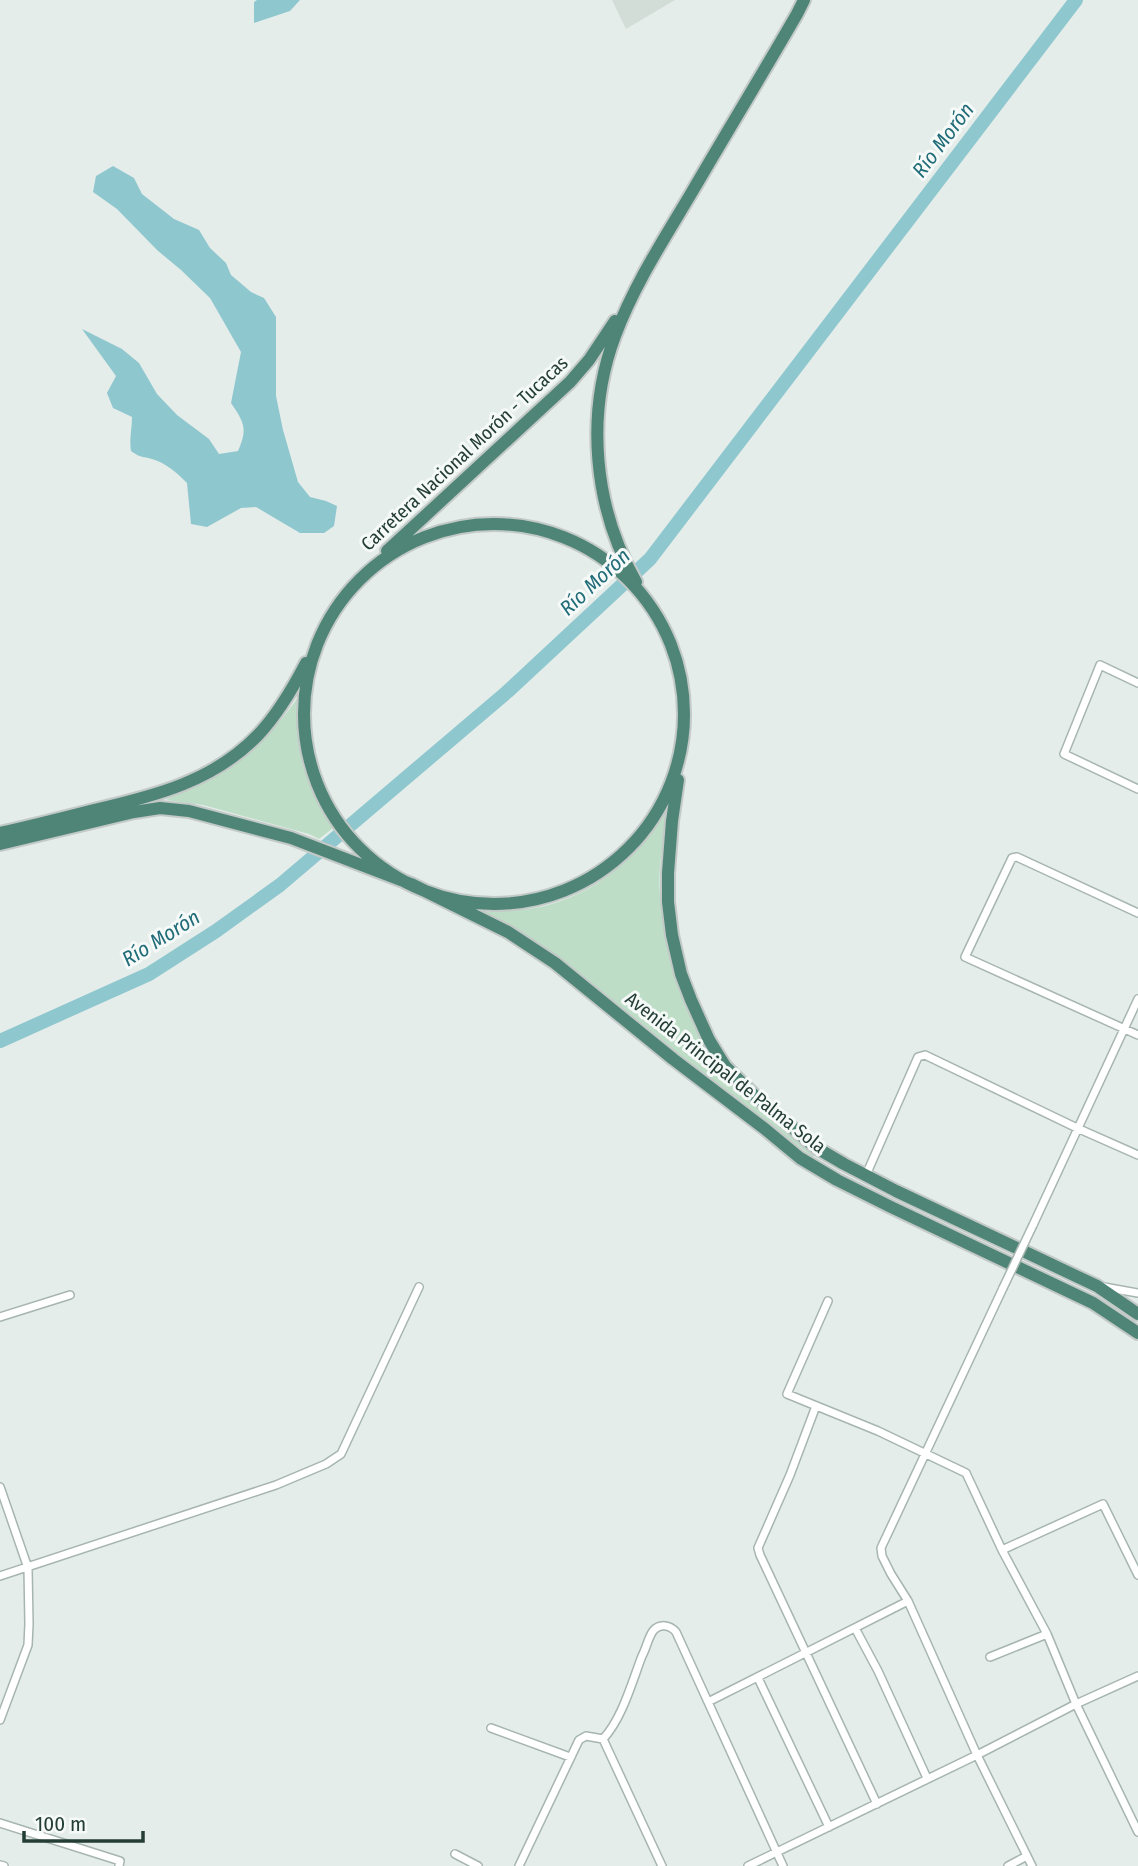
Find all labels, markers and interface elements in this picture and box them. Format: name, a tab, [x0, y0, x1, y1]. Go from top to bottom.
water label: Río Morón	[906, 97, 980, 183]
street label: Carretera Nacional Morón - Tucacas	[356, 351, 573, 555]
water label: Río Morón	[554, 543, 636, 621]
water label: Río Morón	[117, 904, 205, 972]
street label: Avenida Principal de Palma Sola	[621, 987, 831, 1158]
scale bar	[24, 1800, 144, 1844]
text: 100 m	[35, 1811, 86, 1837]

